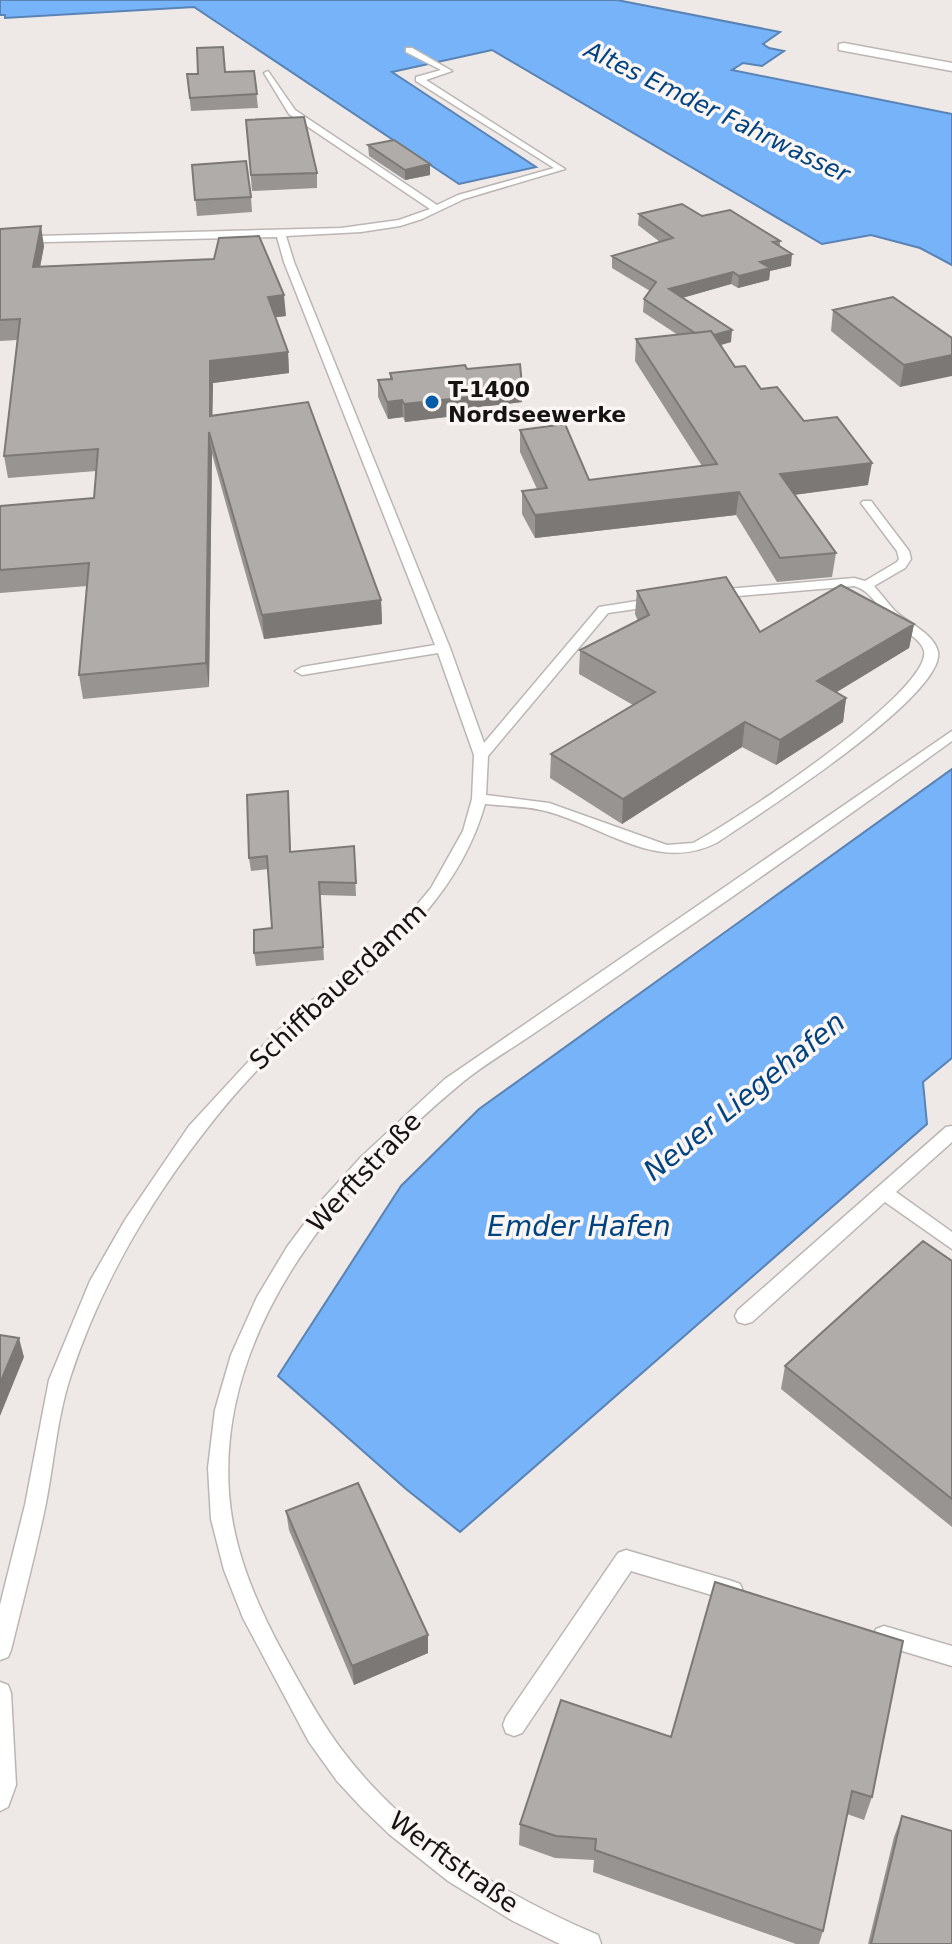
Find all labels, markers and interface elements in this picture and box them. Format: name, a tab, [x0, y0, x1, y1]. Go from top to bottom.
water label: Altes Emder Fahrwasser	[578, 35, 856, 189]
place label: T-1400 Nordseewerke	[448, 377, 626, 427]
marker: T-1400 Nordseewerke	[423, 393, 441, 411]
street label: Schiffbauerdamm	[243, 896, 433, 1076]
water label: Neuer Liegehafen	[637, 1005, 851, 1188]
street label: Werftstraße	[301, 1106, 427, 1238]
water label: Emder Hafen	[487, 1210, 671, 1243]
street label: Werftstraße	[383, 1805, 525, 1919]

